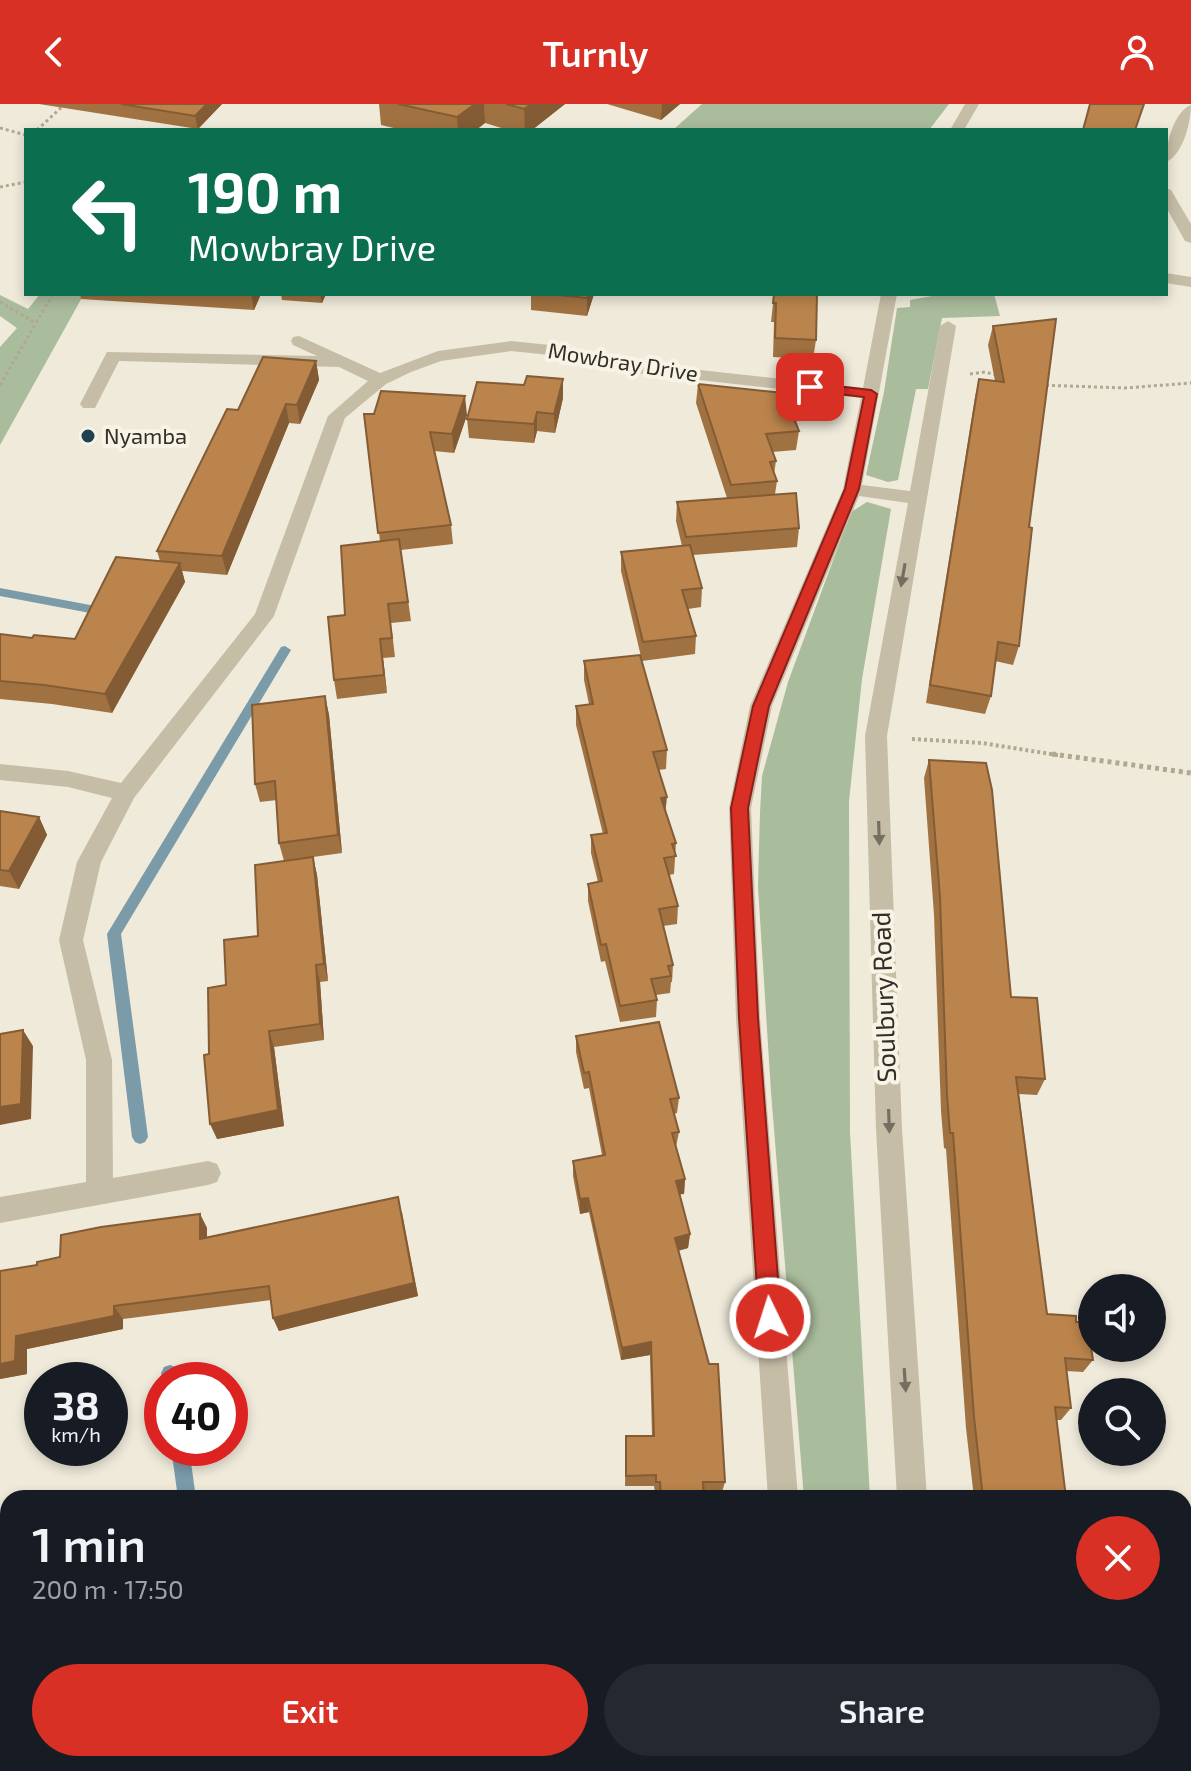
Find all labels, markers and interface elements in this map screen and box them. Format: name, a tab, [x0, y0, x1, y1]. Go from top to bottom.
icon: back	[32, 30, 76, 74]
icon: person	[1115, 30, 1159, 74]
text: Turnly	[543, 31, 648, 74]
text: 190 m	[188, 157, 342, 224]
icon: left	[56, 160, 160, 264]
text: Mowbray Drive	[188, 225, 436, 268]
street label: Mowbray Drive	[546, 336, 700, 386]
pin	[776, 353, 844, 421]
icon: arrive	[788, 365, 832, 409]
place label: Nyamba	[104, 422, 187, 448]
marker: Nyamba	[79, 427, 97, 445]
one-way arrow	[896, 563, 908, 588]
one-way arrow	[872, 821, 885, 846]
street label: Soulbury Road	[864, 911, 901, 1083]
one-way arrow	[882, 1109, 895, 1134]
map controls	[1078, 1274, 1166, 1466]
button: sound	[1078, 1274, 1166, 1362]
position arrow	[728, 1276, 812, 1360]
speed limit sign: 40	[144, 1362, 248, 1466]
one-way arrow	[899, 1368, 912, 1393]
button: search	[1078, 1378, 1166, 1466]
text: 38	[52, 1380, 100, 1428]
text: km/h	[51, 1422, 101, 1446]
text: 1 min	[32, 1514, 146, 1572]
button: close	[1076, 1516, 1160, 1600]
text: 200 m · 17:50	[32, 1573, 184, 1604]
button: Exit	[32, 1664, 588, 1756]
button: Share	[604, 1664, 1160, 1756]

